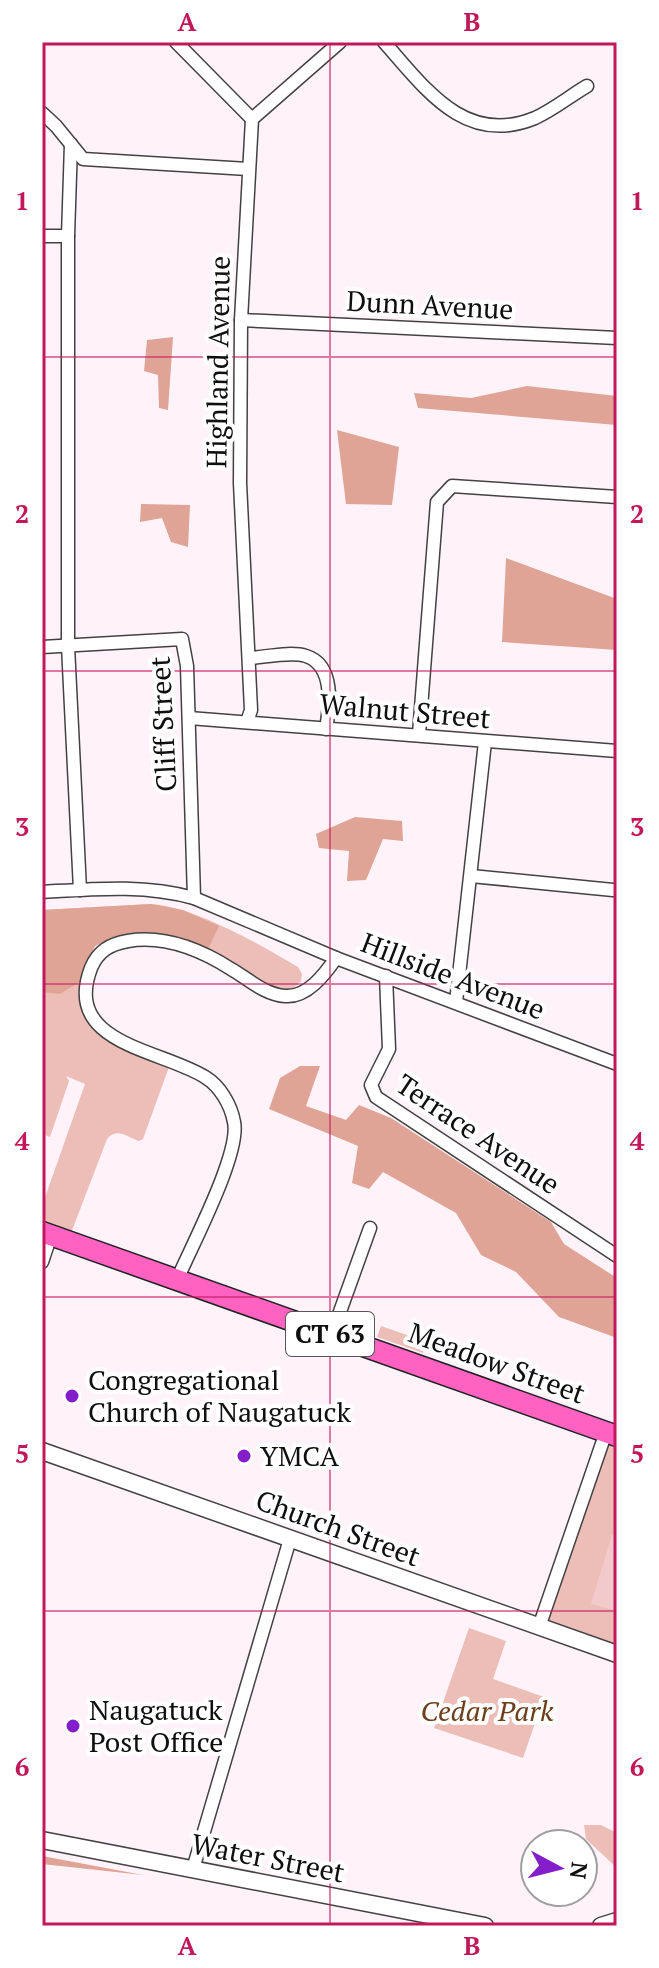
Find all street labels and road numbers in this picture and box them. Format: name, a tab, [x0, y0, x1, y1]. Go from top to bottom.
street label: Highland Avenue	[197, 255, 238, 469]
street label: Dunn Avenue	[346, 282, 514, 327]
street label: Cliff Street	[140, 655, 185, 793]
street label: Walnut Street	[318, 685, 493, 736]
street label: Hillside Avenue	[356, 924, 550, 1028]
street label: Terrace Avenue	[389, 1065, 567, 1202]
road number: CT 63	[286, 1312, 374, 1356]
street label: Meadow Street	[404, 1313, 591, 1412]
street label: Church Street	[251, 1481, 426, 1575]
street label: Water Street	[188, 1825, 348, 1891]

